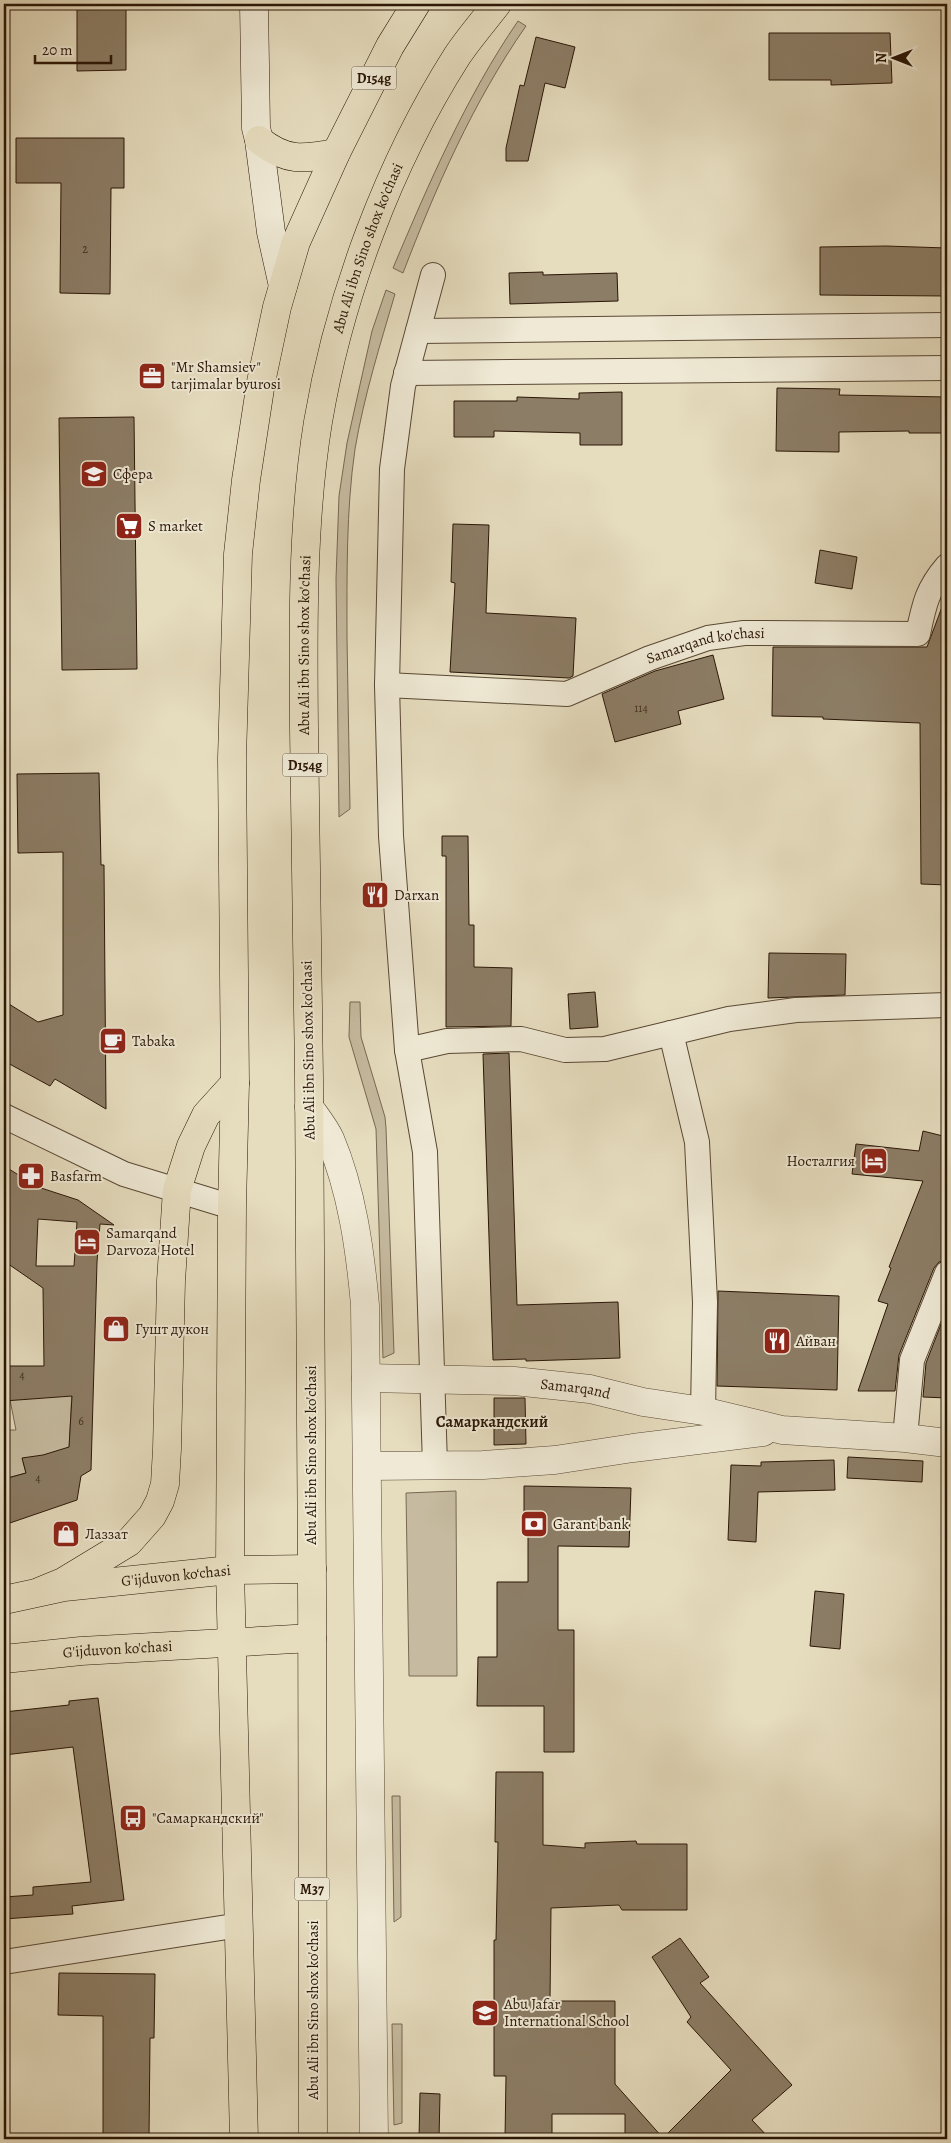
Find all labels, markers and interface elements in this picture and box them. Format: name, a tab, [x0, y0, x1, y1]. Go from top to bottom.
scale bar	[35, 32, 111, 64]
north arrow	[868, 32, 918, 82]
text: 20 m	[42, 40, 73, 60]
text: N	[872, 53, 891, 63]
road number: D154g	[352, 66, 396, 90]
street label: Abu Ali ibn Sino shox ko'chasi	[328, 160, 408, 336]
house number: 2	[82, 241, 88, 257]
place label: "Mr Shamsiev" tarjimalar byurosi	[171, 357, 281, 394]
office icon: "Mr Shamsiev" tarjimalar byurosi	[137, 361, 167, 391]
school or university icon: Сфера	[79, 459, 109, 489]
place label: Сфера	[113, 464, 153, 484]
supermarket icon: S market	[114, 511, 144, 541]
place label: S market	[148, 516, 203, 536]
street label: Abu Ali ibn Sino shox ko'chasi	[294, 555, 315, 736]
street label: Samarqand ko'chasi	[644, 623, 765, 669]
house number: 114	[634, 700, 648, 716]
road number: D154g	[282, 754, 328, 776]
restaurant icon: Darxan	[360, 880, 390, 910]
place label: Darxan	[394, 885, 439, 905]
street label: Abu Ali ibn Sino shox ko'chasi	[296, 960, 320, 1141]
cafe icon: Tabaka	[98, 1026, 128, 1056]
place label: Tabaka	[132, 1031, 175, 1051]
hotel icon: Носталгия	[859, 1146, 889, 1176]
place label: Носталгия	[787, 1151, 855, 1171]
pharmacy icon: Basfarm	[16, 1161, 46, 1191]
place label: Basfarm	[50, 1166, 103, 1186]
place label: Samarqand Darvoza Hotel	[106, 1223, 194, 1260]
hotel icon: Samarqand Darvoza Hotel	[72, 1227, 102, 1257]
shop icon: Гушт дукон	[101, 1314, 131, 1344]
place label: Гушт дукон	[135, 1319, 209, 1339]
restaurant icon: Айван	[762, 1326, 792, 1356]
place label: Айван	[795, 1331, 836, 1351]
street label: Abu Ali ibn Sino shox ko'chasi	[301, 1365, 321, 1546]
house number: 4	[19, 1367, 25, 1383]
street label: Samarqand	[539, 1374, 614, 1404]
district label: Самаркандский	[436, 1411, 548, 1433]
house number: 6	[78, 1413, 84, 1429]
house number: 4	[35, 1470, 41, 1486]
bank icon: Garant bank	[519, 1509, 549, 1539]
place label: Garant bank	[553, 1514, 629, 1534]
shop icon: Лаззат	[51, 1519, 81, 1549]
place label: Лаззат	[85, 1524, 128, 1544]
street label: G'ijduvon ko‘chasi	[120, 1560, 232, 1591]
street label: G'ijduvon ko'chasi	[62, 1636, 173, 1663]
bus stop icon: "Самаркандский"	[118, 1803, 148, 1833]
place label: "Самаркандский"	[152, 1808, 264, 1828]
road number: M37	[294, 1878, 330, 1900]
street label: Abu Ali ibn Sino shox ko'chasi	[303, 1920, 323, 2101]
place label: Abu Jafar International School	[503, 1994, 630, 2031]
school or university icon: Abu Jafar International School	[470, 1998, 500, 2028]

